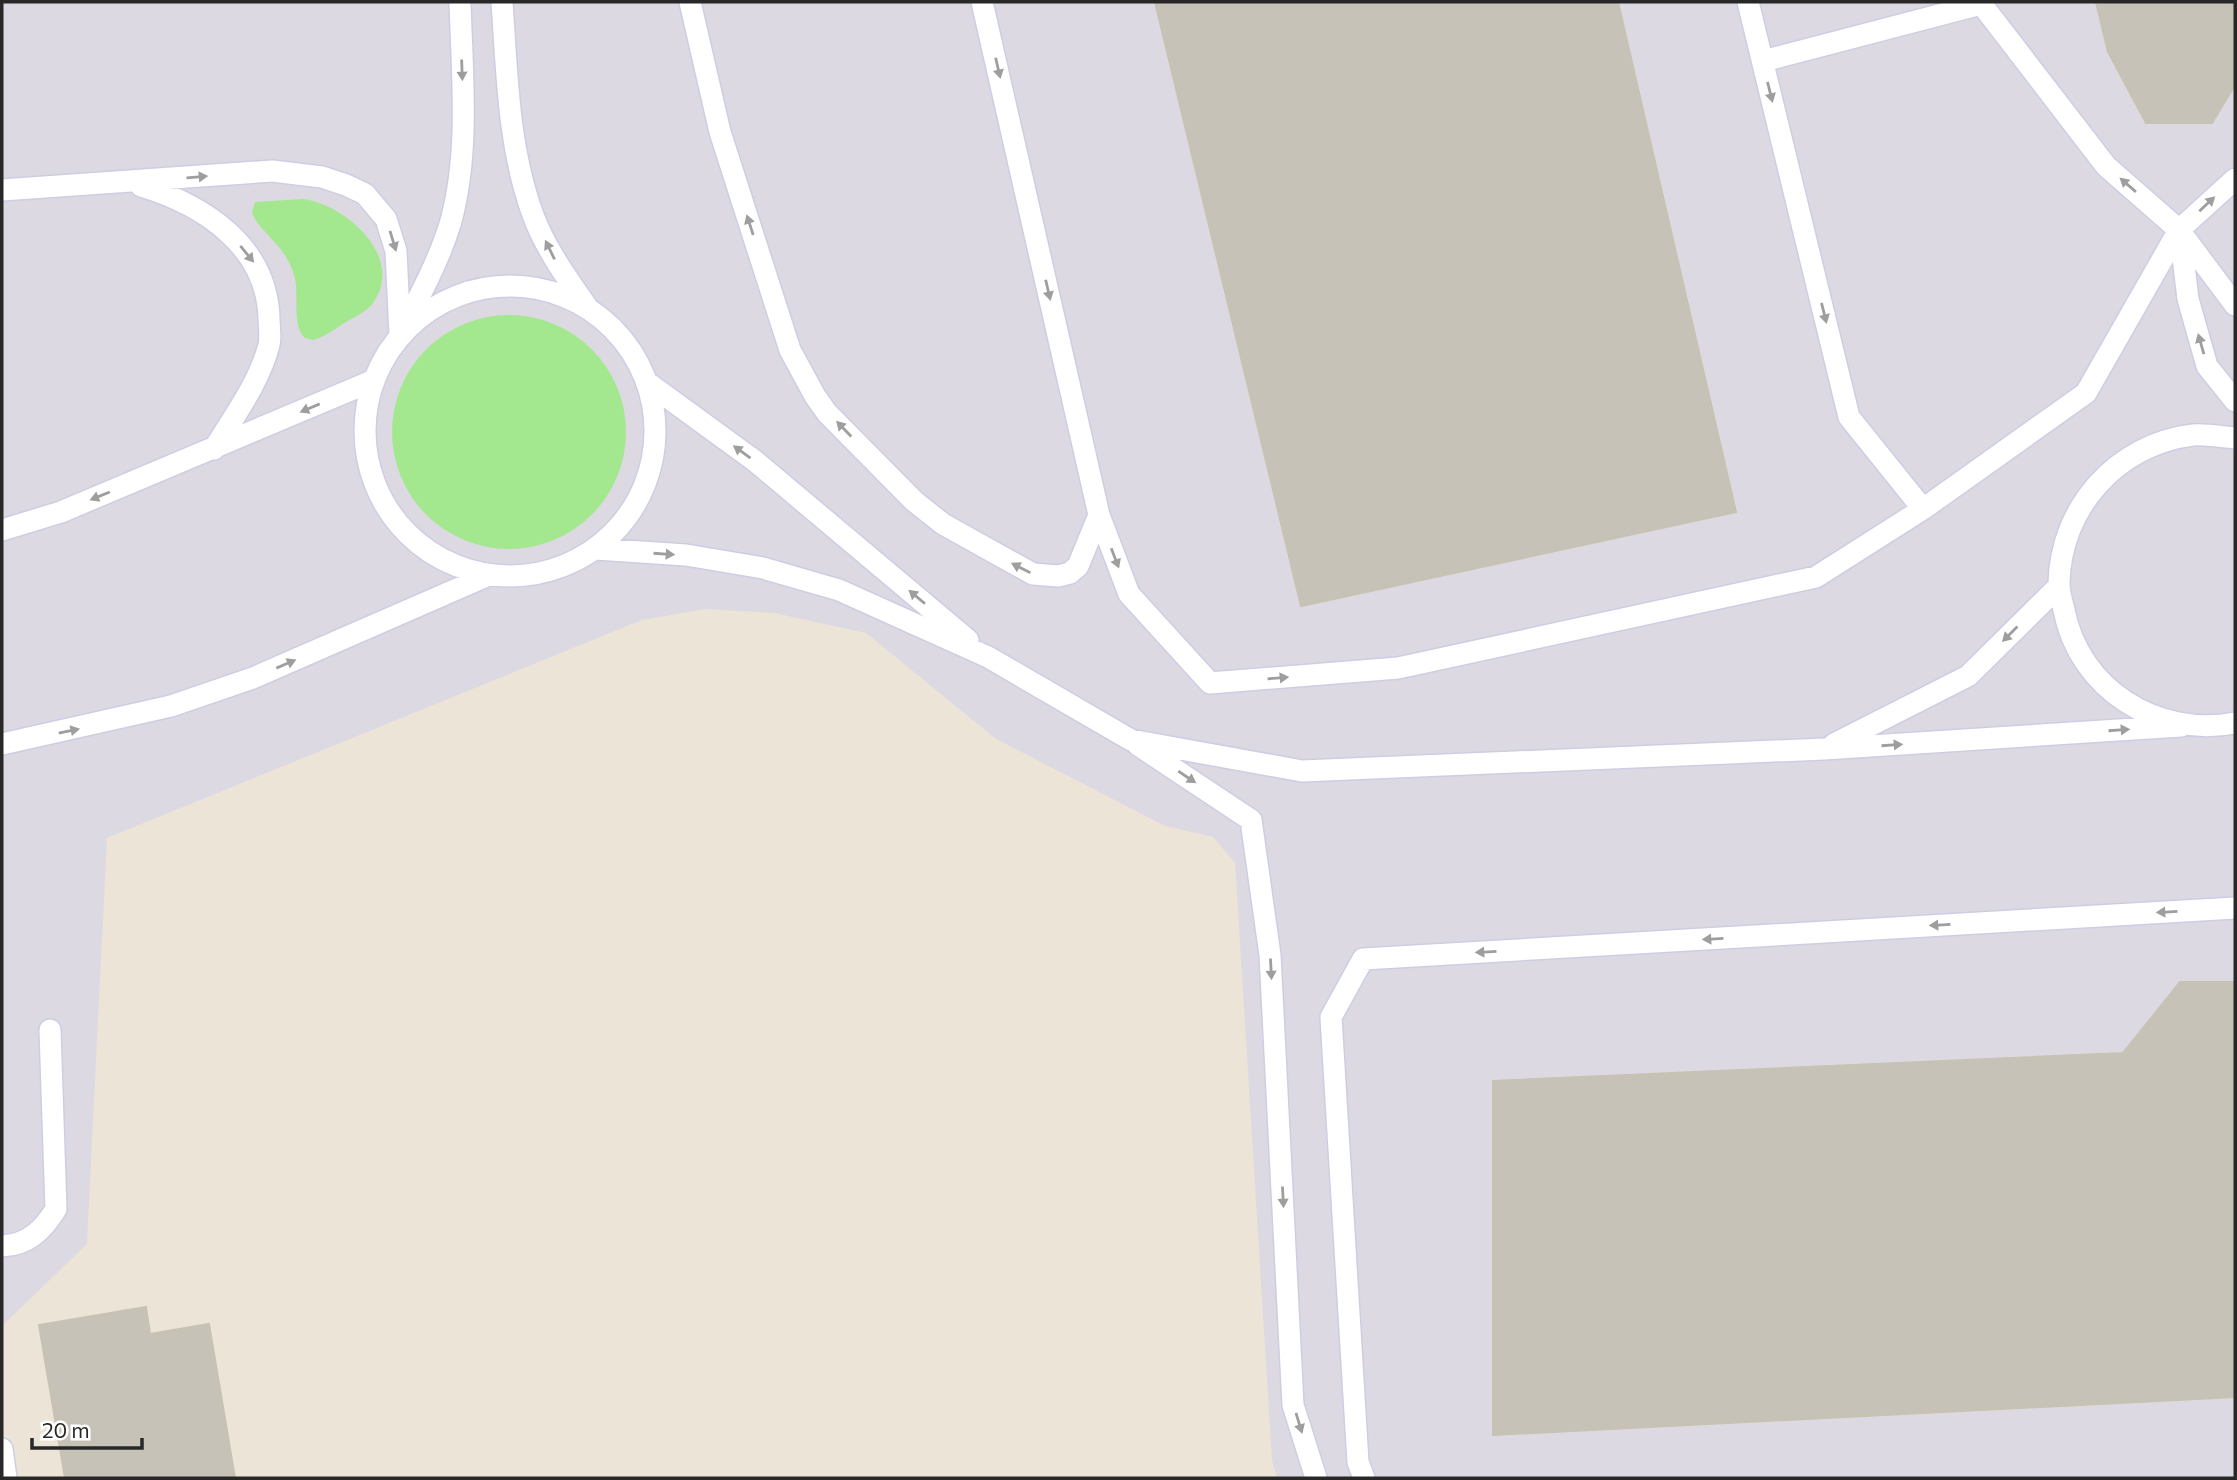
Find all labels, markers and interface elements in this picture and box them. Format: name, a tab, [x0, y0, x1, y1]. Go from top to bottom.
one-way arrow	[992, 57, 1003, 79]
one-way arrow	[457, 59, 468, 81]
one-way arrow	[1765, 81, 1776, 103]
one-way arrow	[186, 171, 208, 182]
one-way arrow	[2119, 177, 2137, 193]
one-way arrow	[2198, 197, 2215, 213]
one-way arrow	[744, 214, 755, 235]
one-way arrow	[388, 230, 398, 251]
one-way arrow	[545, 240, 556, 260]
one-way arrow	[240, 245, 254, 263]
one-way arrow	[1043, 279, 1054, 301]
one-way arrow	[1819, 302, 1830, 324]
one-way arrow	[2195, 333, 2205, 354]
one-way arrow	[300, 402, 320, 414]
one-way arrow	[836, 421, 852, 438]
one-way arrow	[733, 445, 751, 459]
one-way arrow	[89, 490, 110, 501]
one-way arrow	[1110, 547, 1121, 568]
one-way arrow	[653, 549, 675, 560]
one-way arrow	[1011, 563, 1031, 574]
one-way arrow	[908, 589, 926, 605]
one-way arrow	[2002, 625, 2019, 641]
one-way arrow	[275, 658, 296, 669]
one-way arrow	[1267, 672, 1289, 683]
one-way arrow	[2109, 724, 2131, 735]
one-way arrow	[58, 726, 80, 737]
one-way arrow	[1882, 739, 1904, 750]
one-way arrow	[1178, 771, 1197, 784]
one-way arrow	[2156, 907, 2178, 918]
one-way arrow	[1929, 920, 1951, 931]
one-way arrow	[1702, 933, 1724, 944]
one-way arrow	[1475, 947, 1497, 958]
one-way arrow	[1266, 959, 1277, 981]
one-way arrow	[1277, 1186, 1288, 1208]
scale bar	[32, 1406, 142, 1450]
one-way arrow	[1294, 1413, 1304, 1434]
text: 20 m	[42, 1417, 90, 1442]

